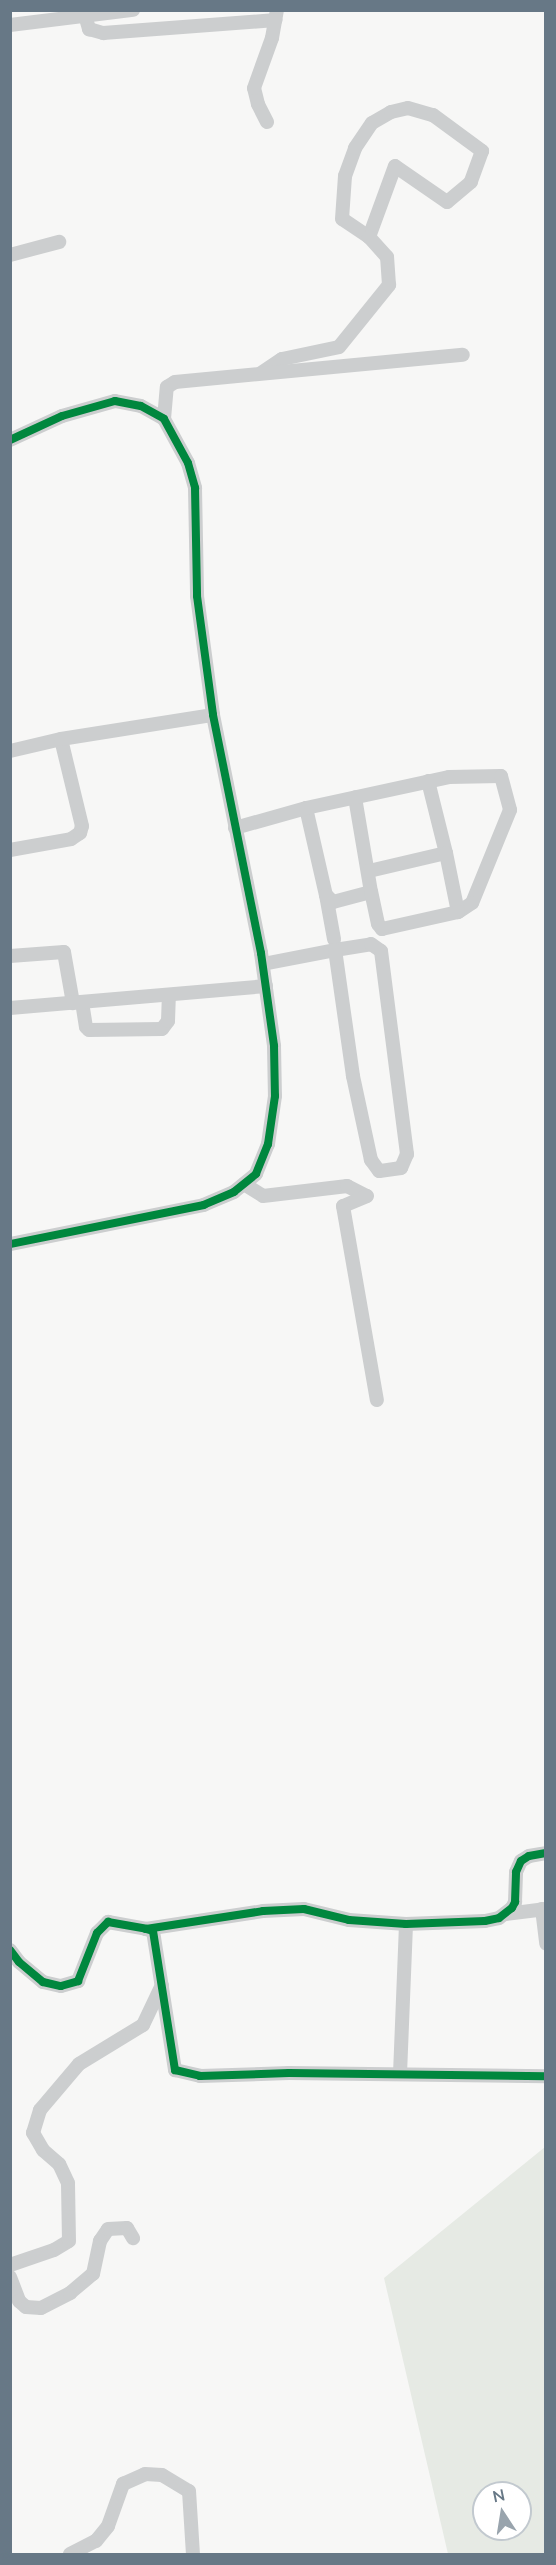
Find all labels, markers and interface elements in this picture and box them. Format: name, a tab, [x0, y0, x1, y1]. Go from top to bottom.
north arrow	[472, 2481, 532, 2541]
text: N	[491, 2484, 507, 2506]

